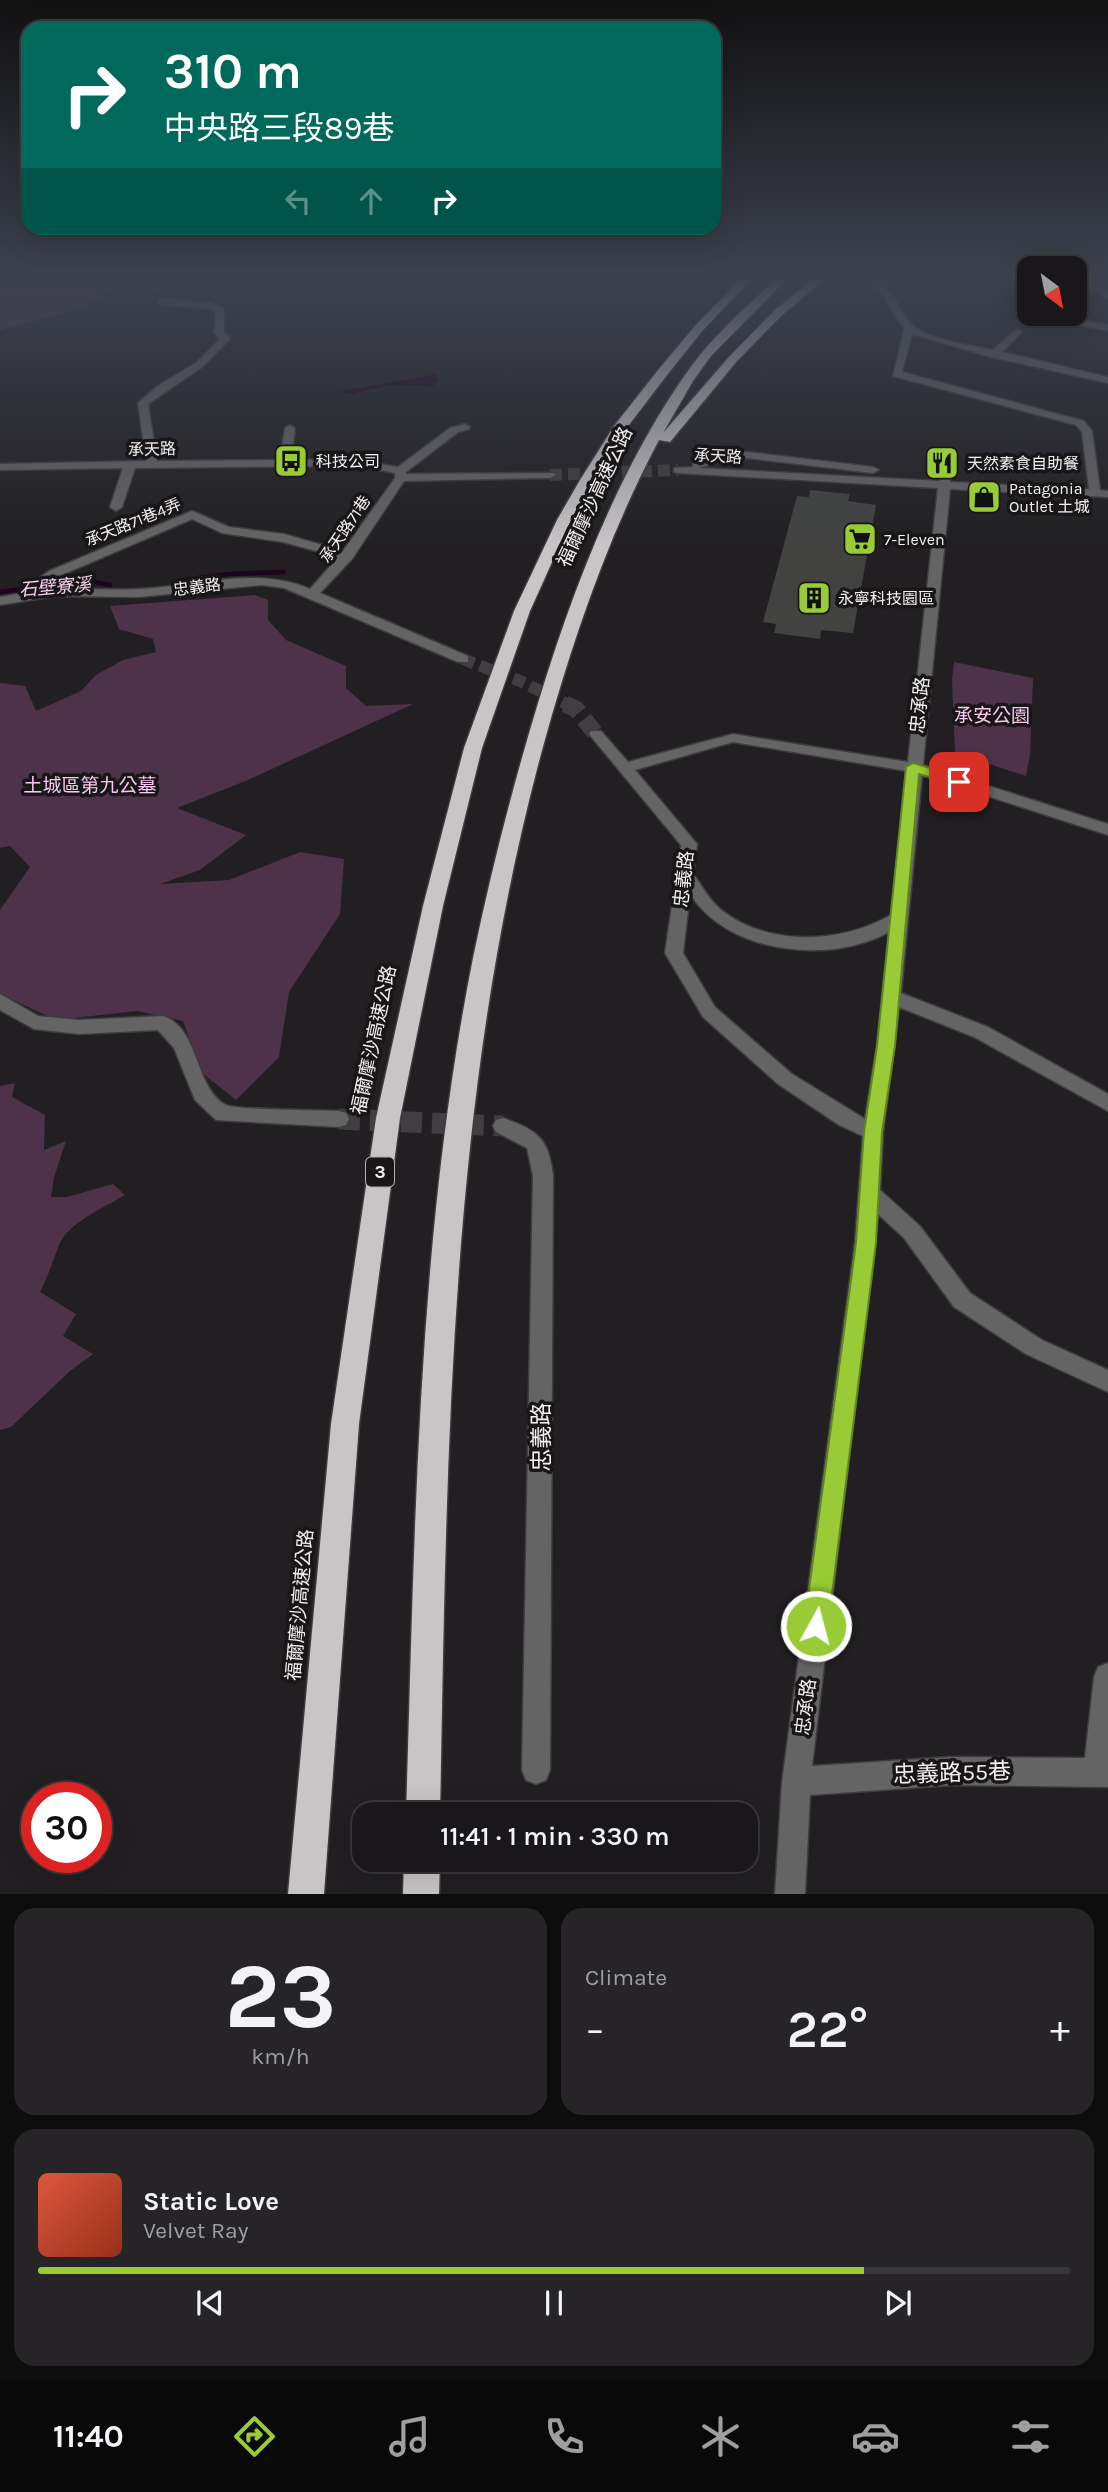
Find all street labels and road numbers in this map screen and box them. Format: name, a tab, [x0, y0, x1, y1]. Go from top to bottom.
street label: 福爾摩沙高速公路	[553, 423, 637, 571]
street label: 承天路	[128, 439, 176, 459]
street label: 承天路	[694, 445, 742, 467]
street label: 承天路71巷	[316, 492, 374, 566]
street label: 承天路71巷4弄	[82, 494, 184, 550]
street label: 忠義路	[172, 575, 222, 599]
street label: 忠承路	[906, 675, 934, 735]
street label: 忠義路	[670, 849, 698, 909]
street label: 福爾摩沙高速公路	[347, 963, 401, 1117]
road number: 3	[366, 1157, 394, 1186]
street label: 忠義路	[528, 1403, 555, 1472]
street label: 福爾摩沙高速公路	[282, 1528, 318, 1682]
street label: 忠承路	[792, 1677, 820, 1737]
street label: 忠義路55巷	[893, 1757, 1011, 1789]

